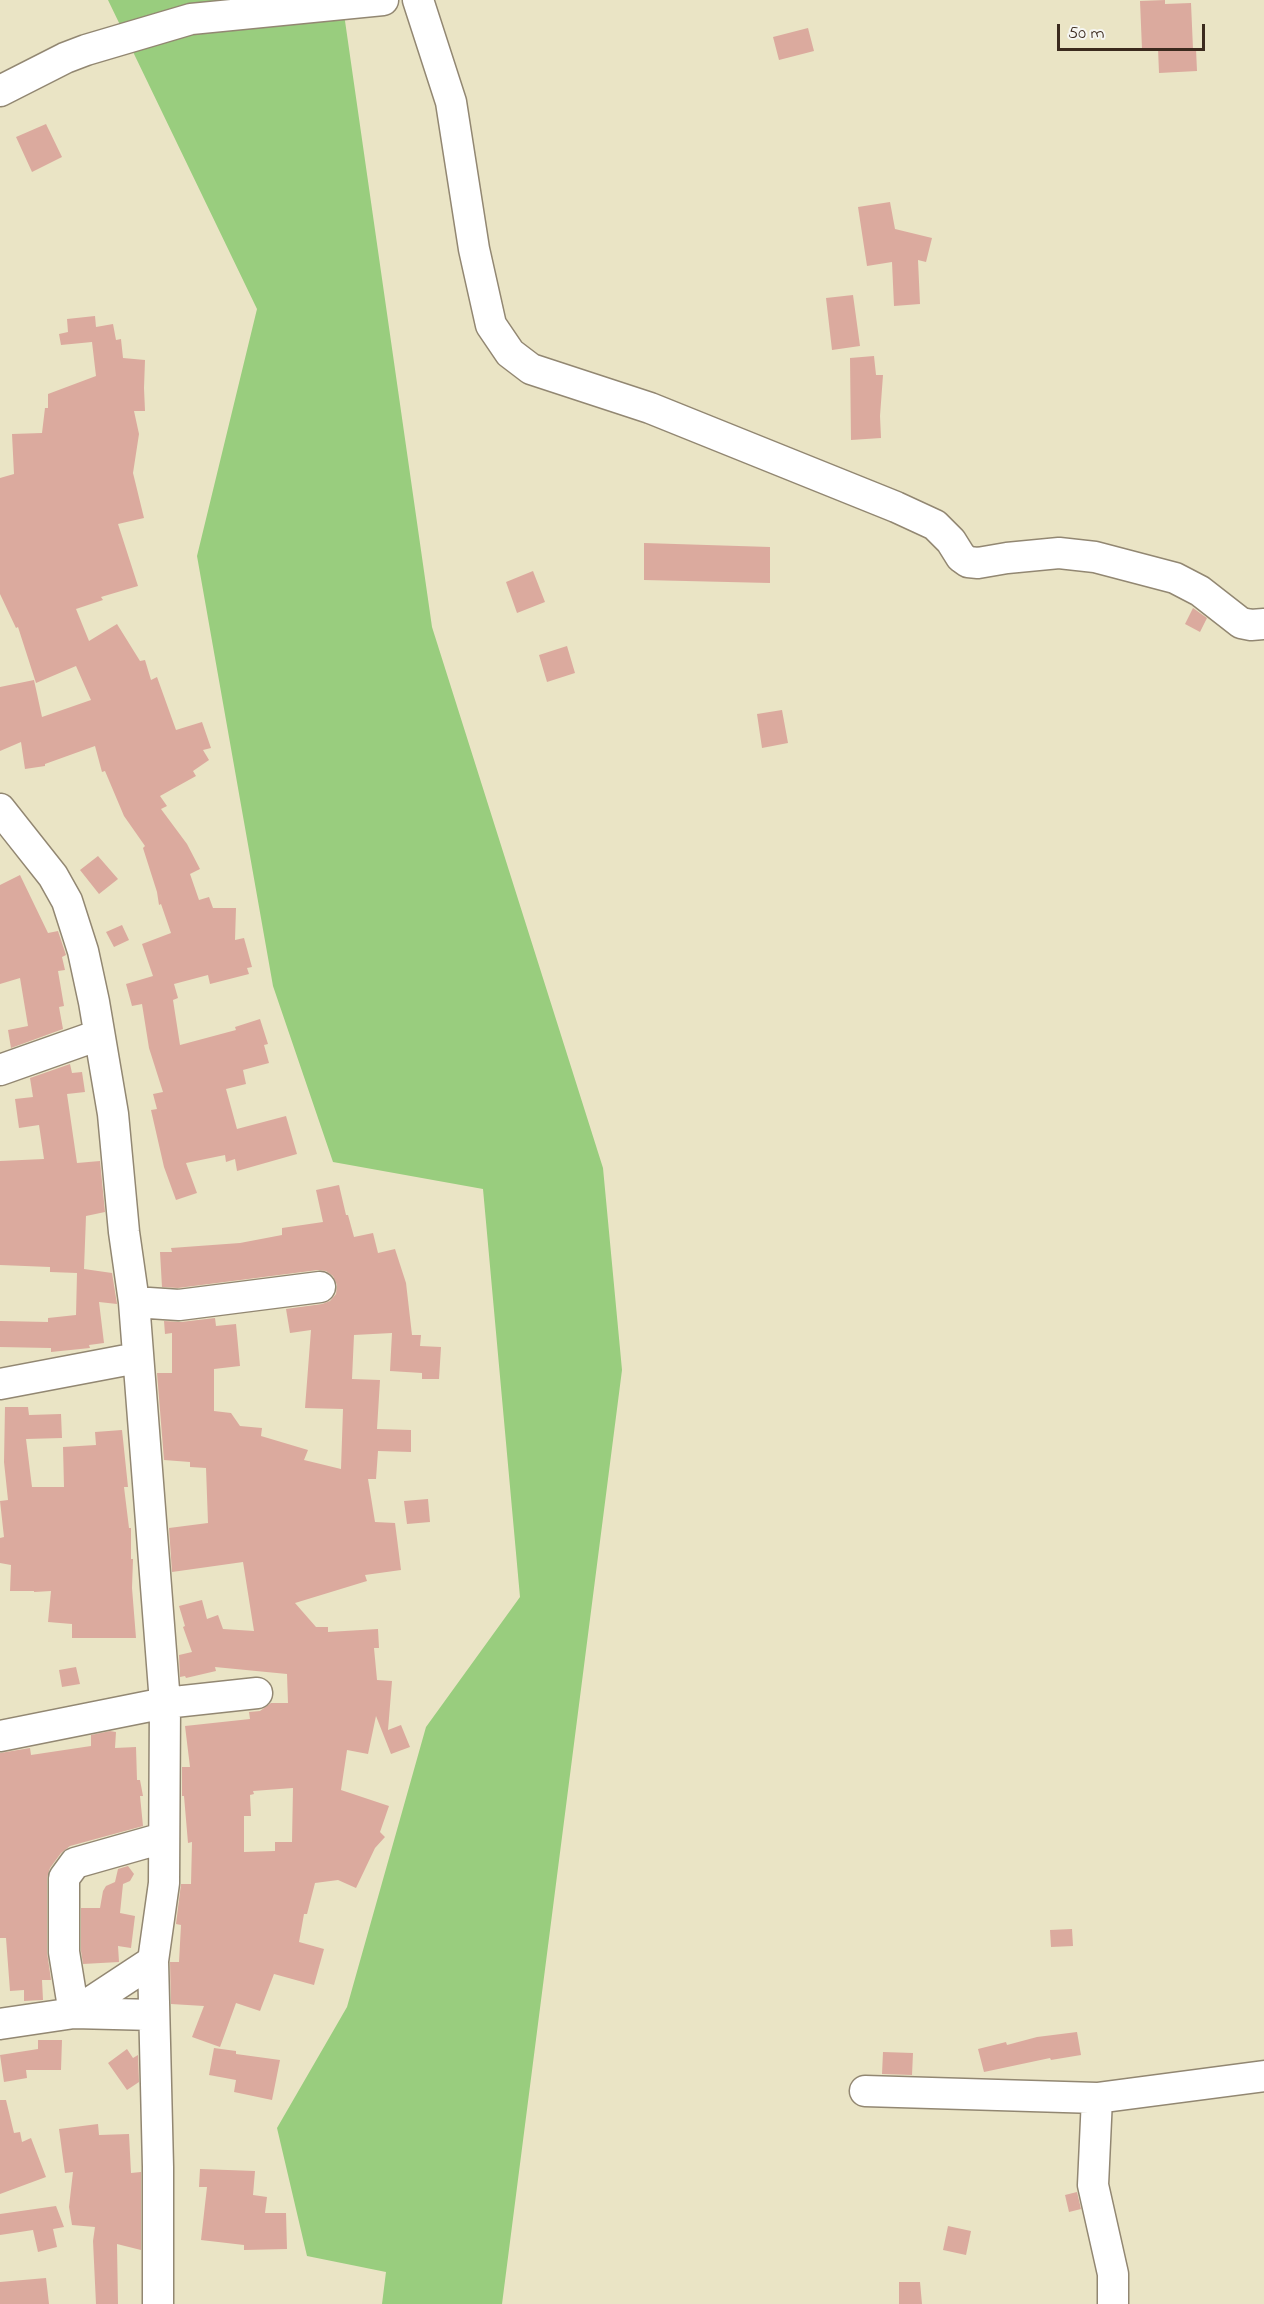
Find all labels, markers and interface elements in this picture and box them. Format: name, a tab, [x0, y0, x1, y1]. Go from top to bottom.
scale bar	[1060, 12, 1208, 50]
text: 50 m	[1068, 21, 1105, 47]

